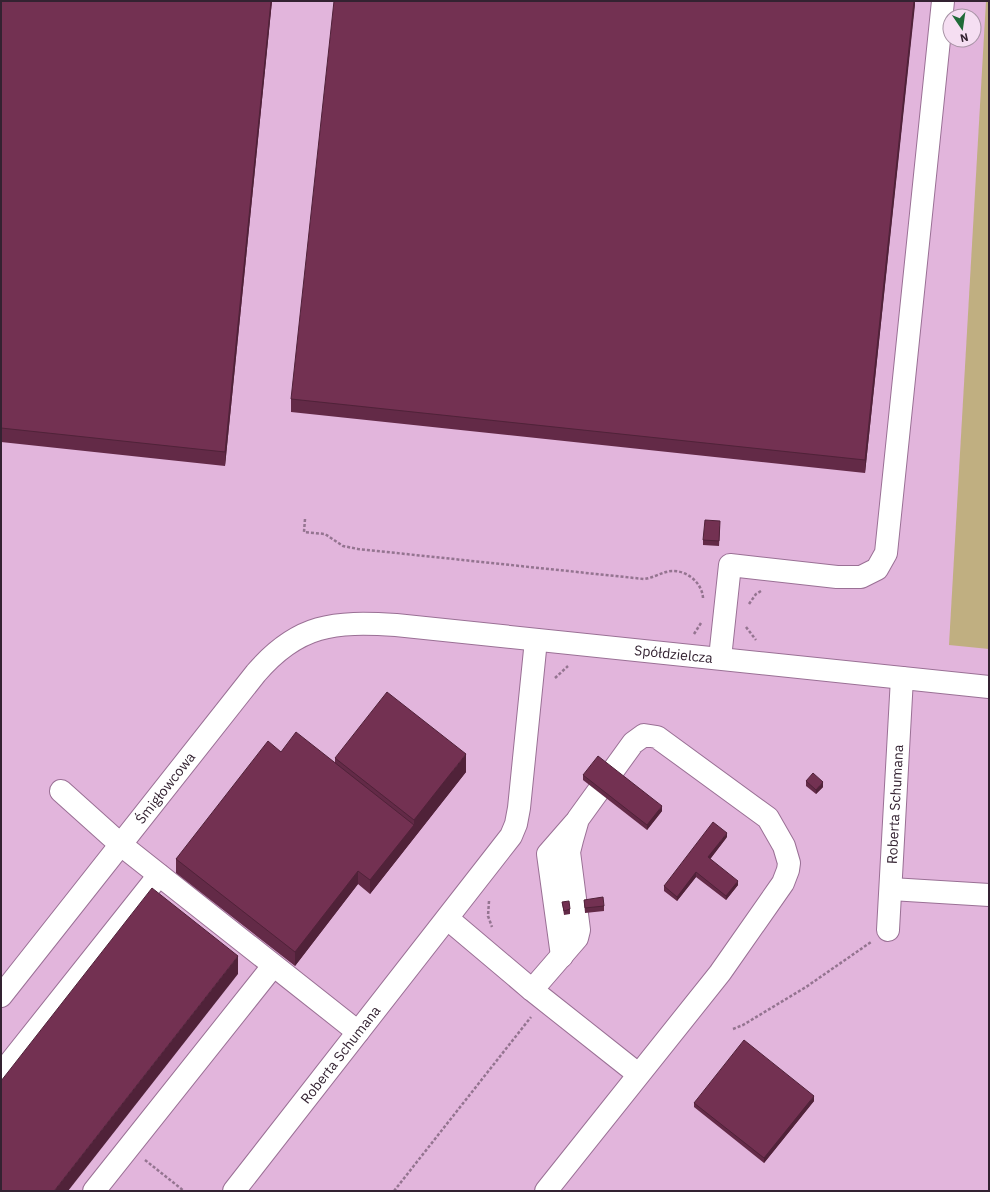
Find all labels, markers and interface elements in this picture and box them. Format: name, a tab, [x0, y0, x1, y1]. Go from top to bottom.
north arrow	[942, 8, 982, 48]
text: N	[959, 30, 970, 45]
street label: Spółdzielcza	[633, 641, 714, 667]
street label: Roberta Schumana	[883, 743, 907, 864]
street label: Śmigłowcowa	[131, 748, 199, 828]
street label: Roberta Schumana	[297, 1002, 385, 1107]

